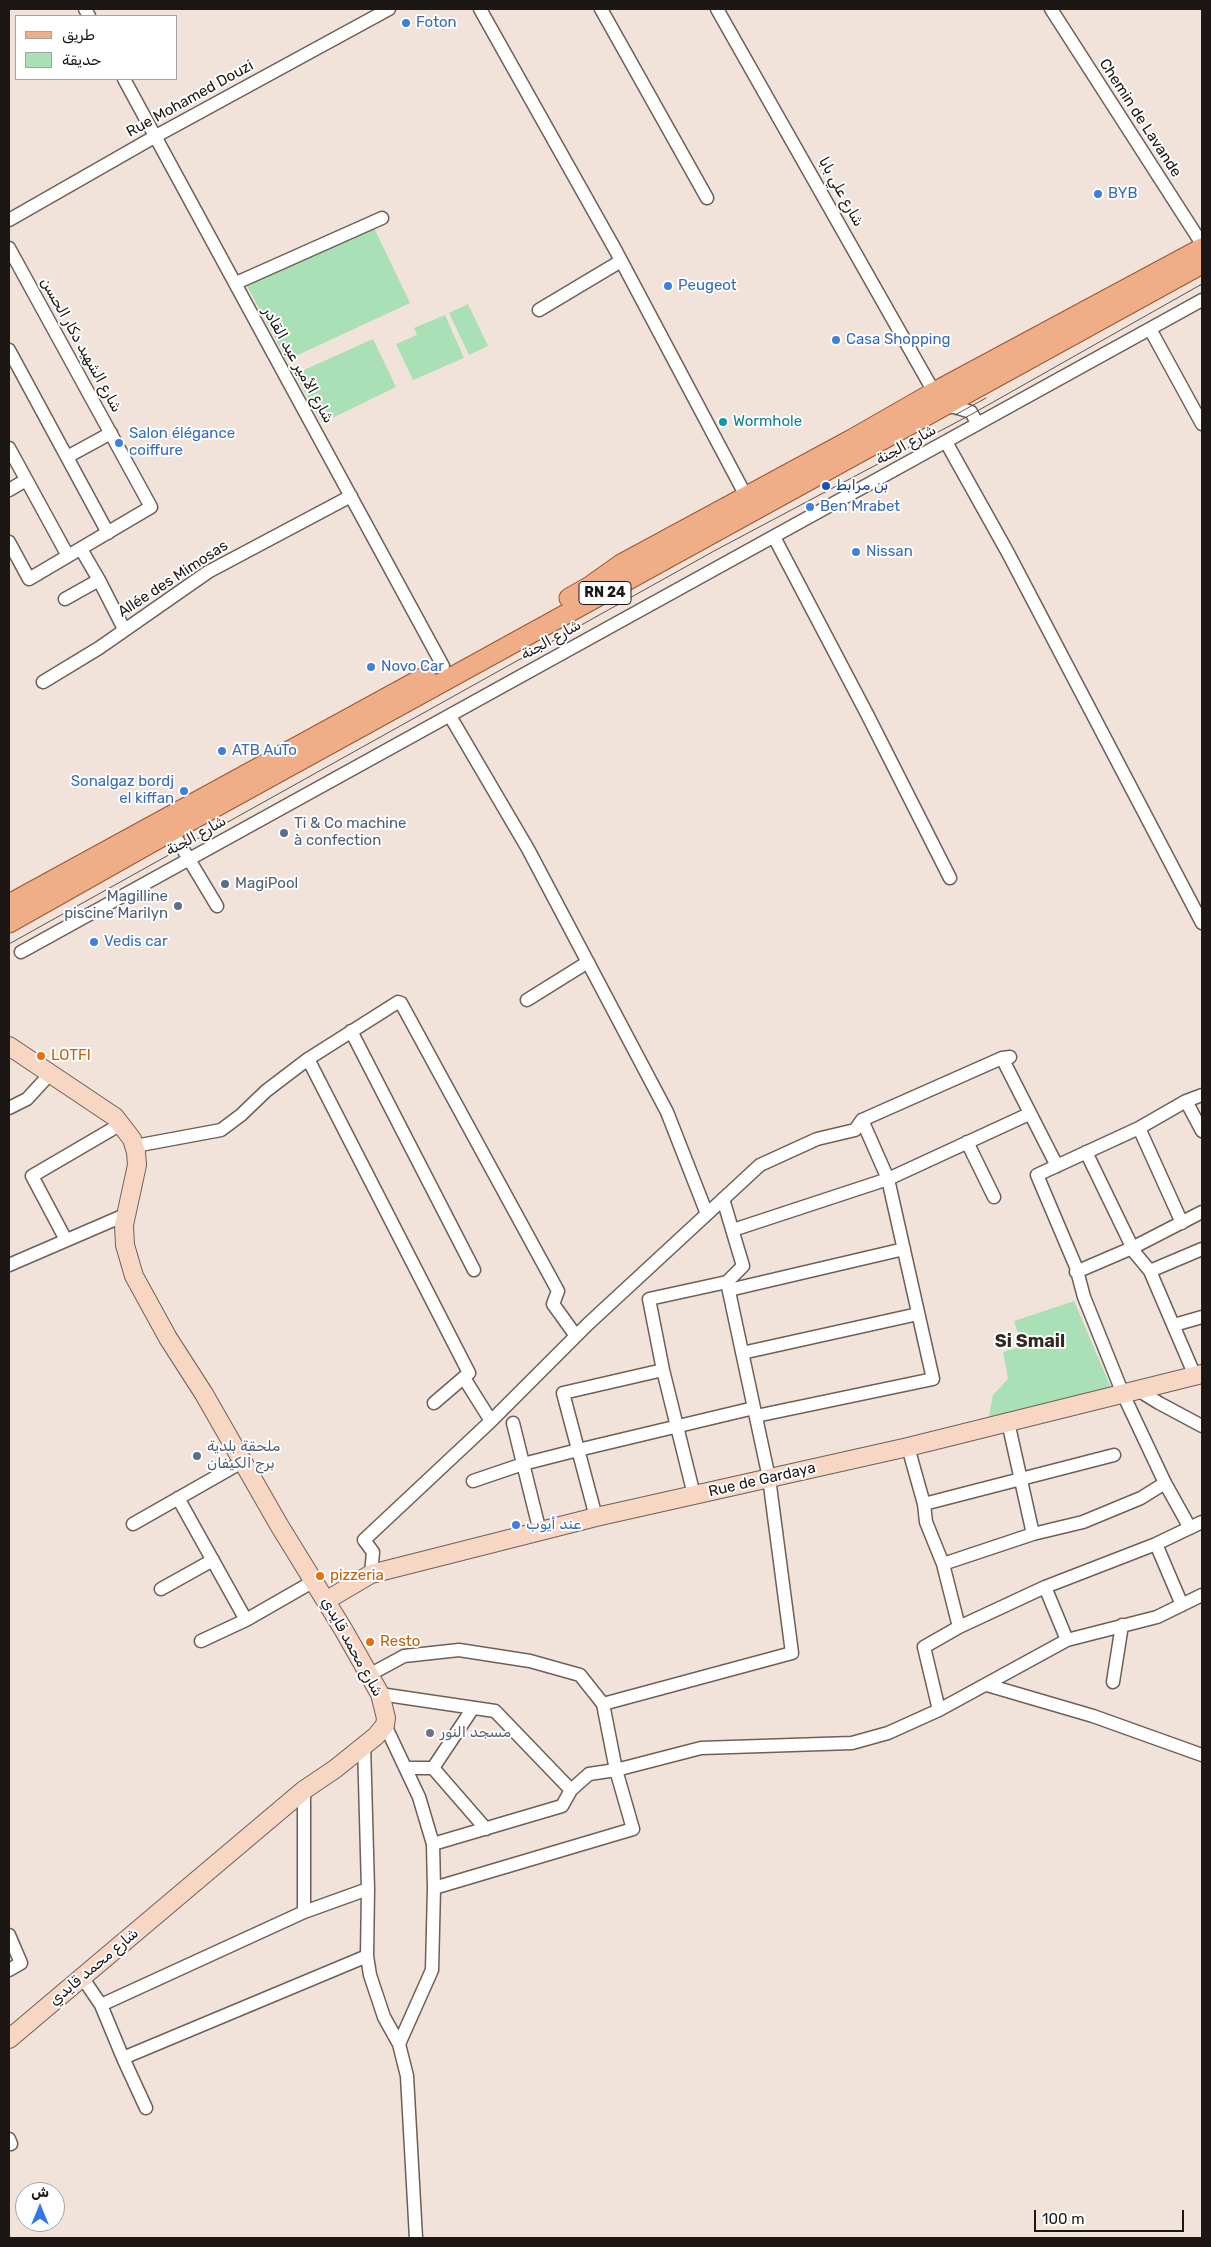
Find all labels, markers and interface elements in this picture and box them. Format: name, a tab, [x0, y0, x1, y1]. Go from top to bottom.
place label: Foton	[416, 14, 457, 32]
legend	[15, 15, 178, 80]
marker: Foton	[400, 17, 412, 29]
text: طريق	[62, 26, 95, 44]
text: حديقة	[62, 51, 102, 69]
street label: Chemin de Lavande	[1095, 55, 1185, 181]
street label: Rue Mohamed Douzi	[123, 57, 257, 141]
street label: شارع علي بابا	[815, 154, 867, 230]
place label: BYB	[1108, 185, 1137, 203]
marker: BYB	[1092, 188, 1104, 200]
street label: شارع الشهيد دكار الحسن	[36, 274, 126, 416]
place label: Peugeot	[678, 277, 737, 295]
marker: Peugeot	[662, 280, 674, 292]
street label: شارع الأمير عبد القادر	[259, 304, 337, 426]
place label: Casa Shopping	[846, 331, 951, 349]
marker: Casa Shopping	[830, 334, 842, 346]
place label: Wormhole	[733, 413, 802, 431]
marker: Wormhole	[717, 416, 729, 428]
street label: شارع الجنة	[873, 421, 939, 469]
place label: Salon élégance coiffure	[129, 425, 235, 460]
marker: Salon élégance coiffure	[113, 437, 125, 449]
place label: بن مرابط	[836, 477, 888, 495]
marker: بن مرابط	[820, 480, 832, 492]
place label: Ben Mrabet	[820, 498, 900, 516]
marker: Ben Mrabet	[804, 501, 816, 513]
street label: Allée des Mimosas	[115, 537, 231, 621]
place label: Nissan	[866, 543, 913, 561]
marker: Nissan	[850, 546, 862, 558]
road number: RN 24	[579, 582, 631, 604]
street label: شارع الجنة	[518, 616, 584, 664]
place label: Novo Car	[381, 658, 444, 676]
marker: Novo Car	[365, 661, 377, 673]
place label: ATB AuTo	[232, 742, 297, 760]
marker: ATB AuTo	[216, 745, 228, 757]
place label: Sonalgaz bordj el kiffan	[71, 773, 174, 808]
marker: Sonalgaz bordj el kiffan	[178, 785, 190, 797]
street label: شارع الجنة	[163, 812, 229, 860]
place label: Ti & Co machine à confection	[294, 815, 406, 850]
marker: Ti & Co machine à confection	[278, 827, 290, 839]
place label: MagiPool	[235, 875, 298, 893]
marker: MagiPool	[219, 878, 231, 890]
place label: Magilline piscine Marilyn	[64, 888, 168, 923]
marker: Magilline piscine Marilyn	[172, 900, 184, 912]
place label: Vedis car	[104, 933, 168, 951]
marker: Vedis car	[88, 936, 100, 948]
place label: LOTFI	[51, 1047, 91, 1065]
marker: LOTFI	[35, 1050, 47, 1062]
district label: Si Smail	[995, 1331, 1065, 1353]
place label: ملحقة بلدية برج الكيفان	[207, 1438, 280, 1473]
marker: ملحقة بلدية برج الكيفان	[191, 1450, 203, 1462]
street label: Rue de Gardaya	[707, 1459, 817, 1501]
place label: عند أيوب	[526, 1516, 581, 1534]
marker: عند أيوب	[510, 1519, 522, 1531]
place label: pizzeria	[330, 1567, 384, 1585]
marker: pizzeria	[314, 1570, 326, 1582]
street label: شارع محمد قايدي	[317, 1594, 387, 1700]
place label: Resto	[380, 1633, 420, 1651]
marker: Resto	[364, 1636, 376, 1648]
place label: مسجد النور	[440, 1724, 511, 1742]
marker: مسجد النور	[424, 1727, 436, 1739]
street label: شارع محمد قايدي	[46, 1924, 142, 2010]
north arrow	[15, 2182, 65, 2232]
text: ش	[31, 2184, 49, 2201]
scale bar	[1036, 2200, 1186, 2232]
text: 100 m	[1042, 2210, 1084, 2228]

